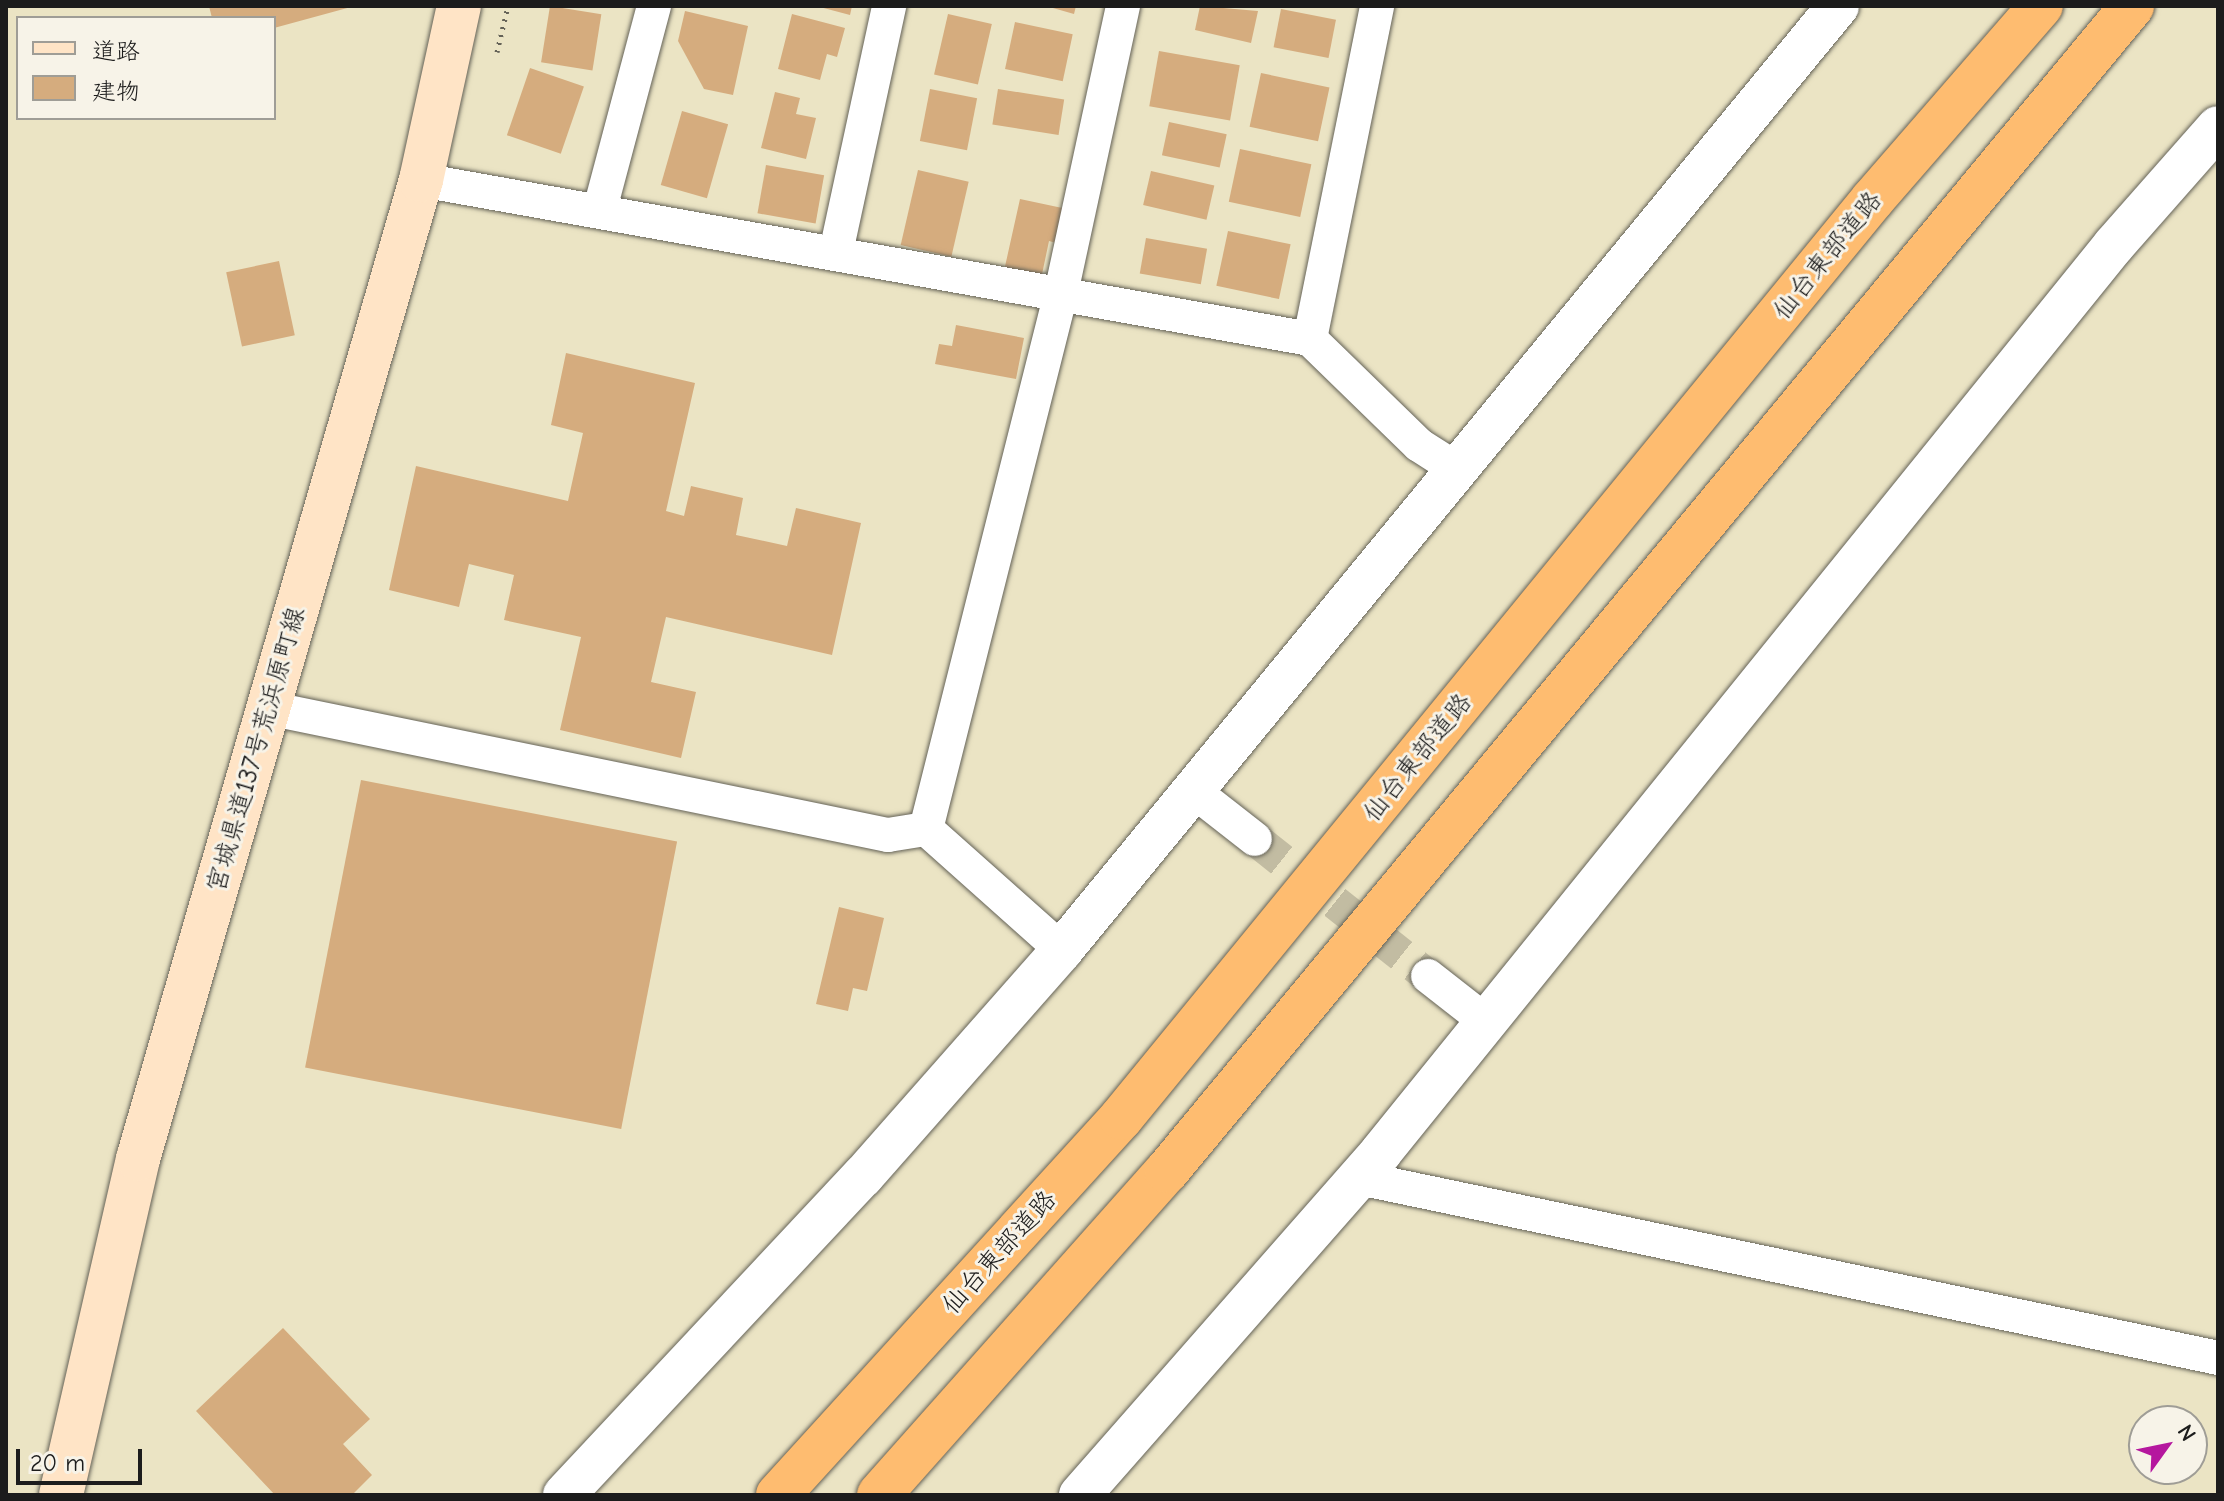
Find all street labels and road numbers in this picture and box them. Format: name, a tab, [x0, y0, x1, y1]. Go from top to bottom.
street label: 仙台東部道路	[1767, 186, 1889, 326]
street label: 宮城県道137号荒浜原町線	[201, 604, 313, 896]
street label: 仙台東部道路	[1357, 688, 1479, 828]
street label: 仙台東部道路	[936, 1185, 1064, 1321]

